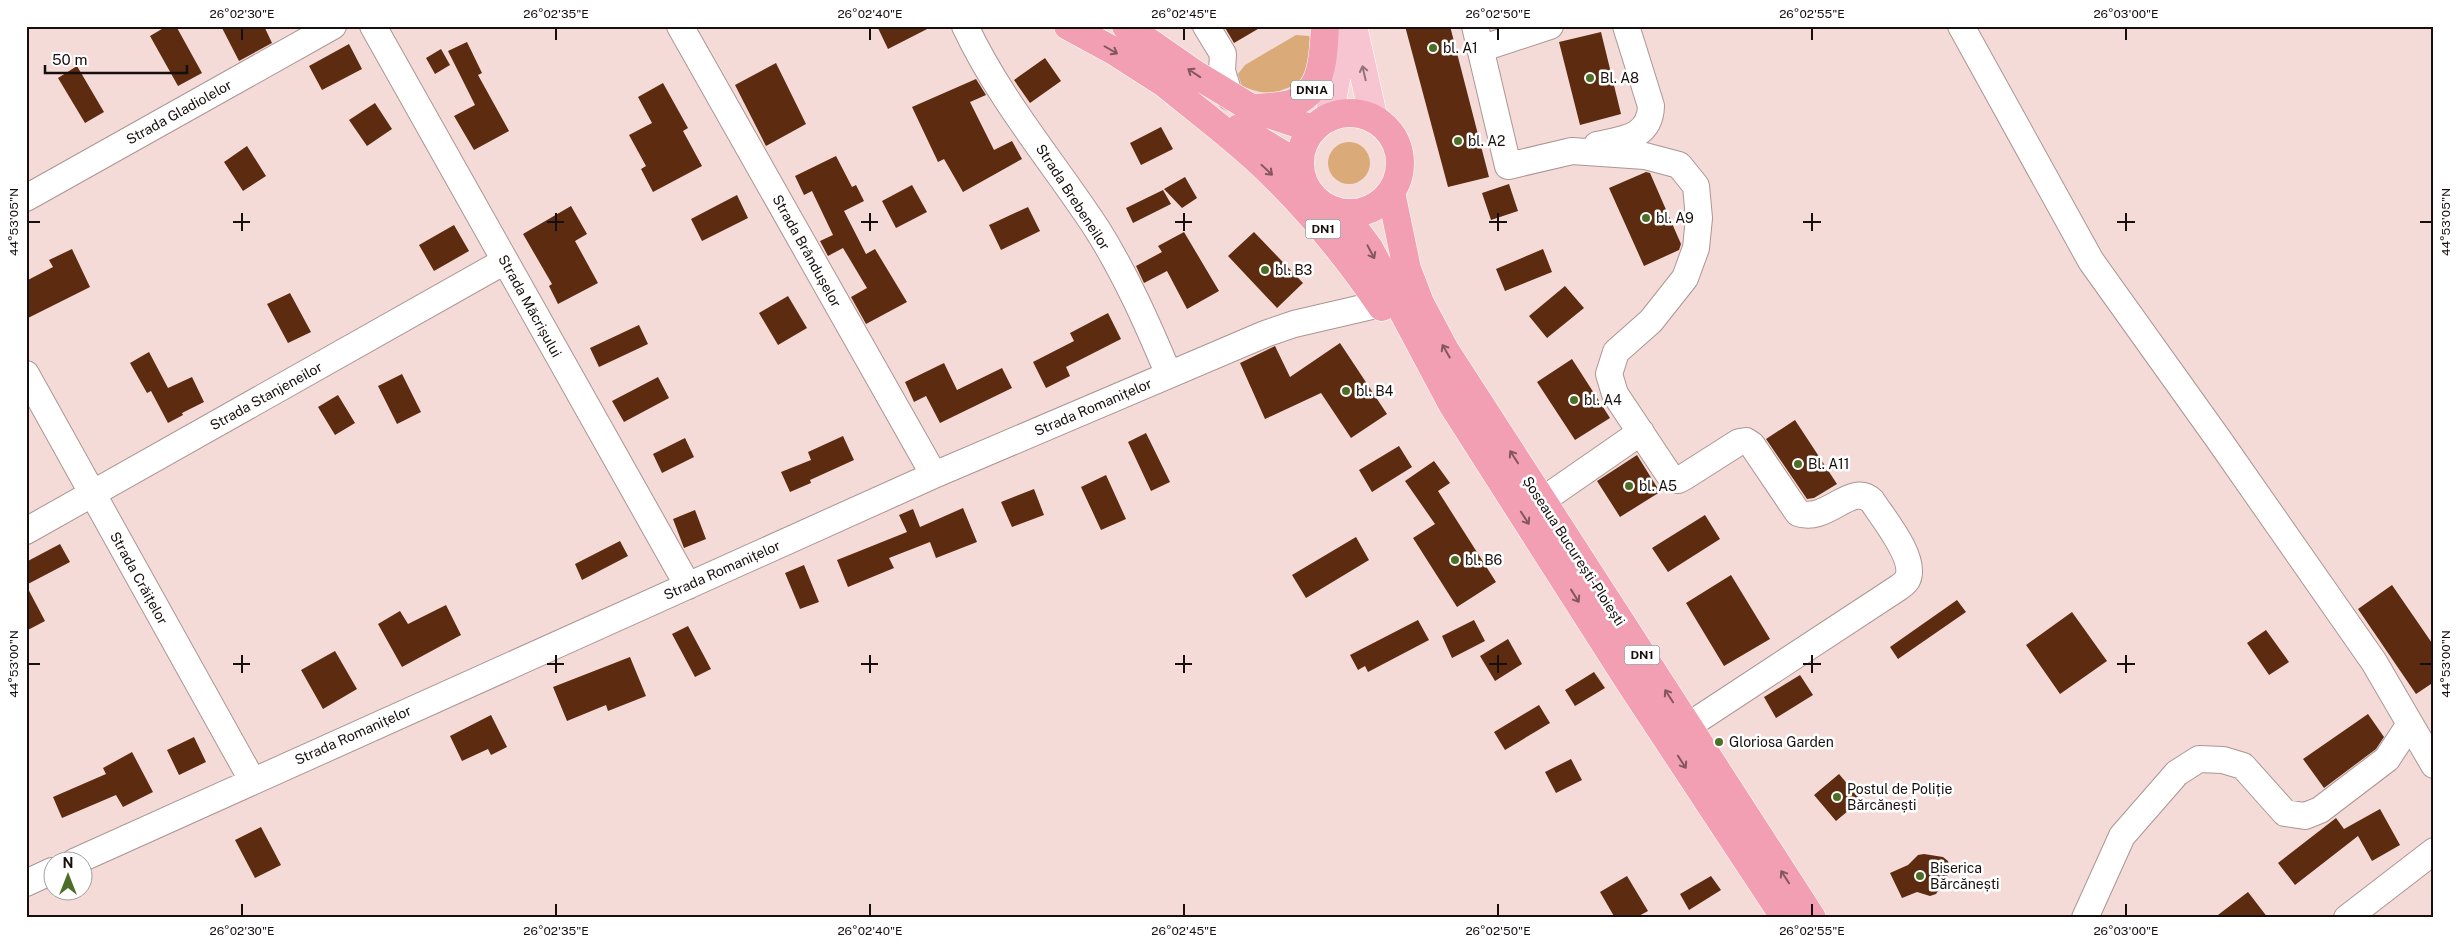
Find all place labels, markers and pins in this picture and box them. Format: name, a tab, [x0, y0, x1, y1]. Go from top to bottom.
place label: bl. A1	[1443, 40, 1478, 56]
marker: bl. A1	[1427, 42, 1439, 54]
place label: Bl. A8	[1600, 70, 1639, 86]
marker: Bl. A8	[1584, 72, 1596, 84]
place label: bl. A2	[1468, 133, 1505, 149]
marker: bl. A2	[1452, 135, 1464, 147]
place label: bl. A9	[1656, 210, 1694, 226]
marker: bl. A9	[1640, 212, 1652, 224]
place label: bl. B3	[1275, 262, 1313, 278]
marker: bl. B3	[1259, 264, 1271, 276]
place label: bl. B4	[1356, 383, 1394, 399]
marker: bl. B4	[1340, 385, 1352, 397]
place label: bl. A4	[1584, 392, 1622, 408]
marker: bl. A4	[1568, 394, 1580, 406]
place label: Bl. A11	[1808, 456, 1850, 472]
marker: Bl. A11	[1792, 458, 1804, 470]
place label: bl. A5	[1639, 478, 1677, 494]
marker: bl. A5	[1623, 480, 1635, 492]
place label: bl. B6	[1465, 552, 1503, 568]
marker: bl. B6	[1449, 554, 1461, 566]
place label: Gloriosa Garden	[1729, 734, 1834, 750]
marker: Gloriosa Garden	[1713, 736, 1725, 748]
place label: Postul de Poliție Bărcănești	[1847, 781, 1952, 813]
marker: Postul de Poliție Bărcănești	[1831, 791, 1843, 803]
place label: Biserica Bărcănești	[1930, 860, 2000, 892]
marker: Biserica Bărcănești	[1914, 870, 1926, 882]

